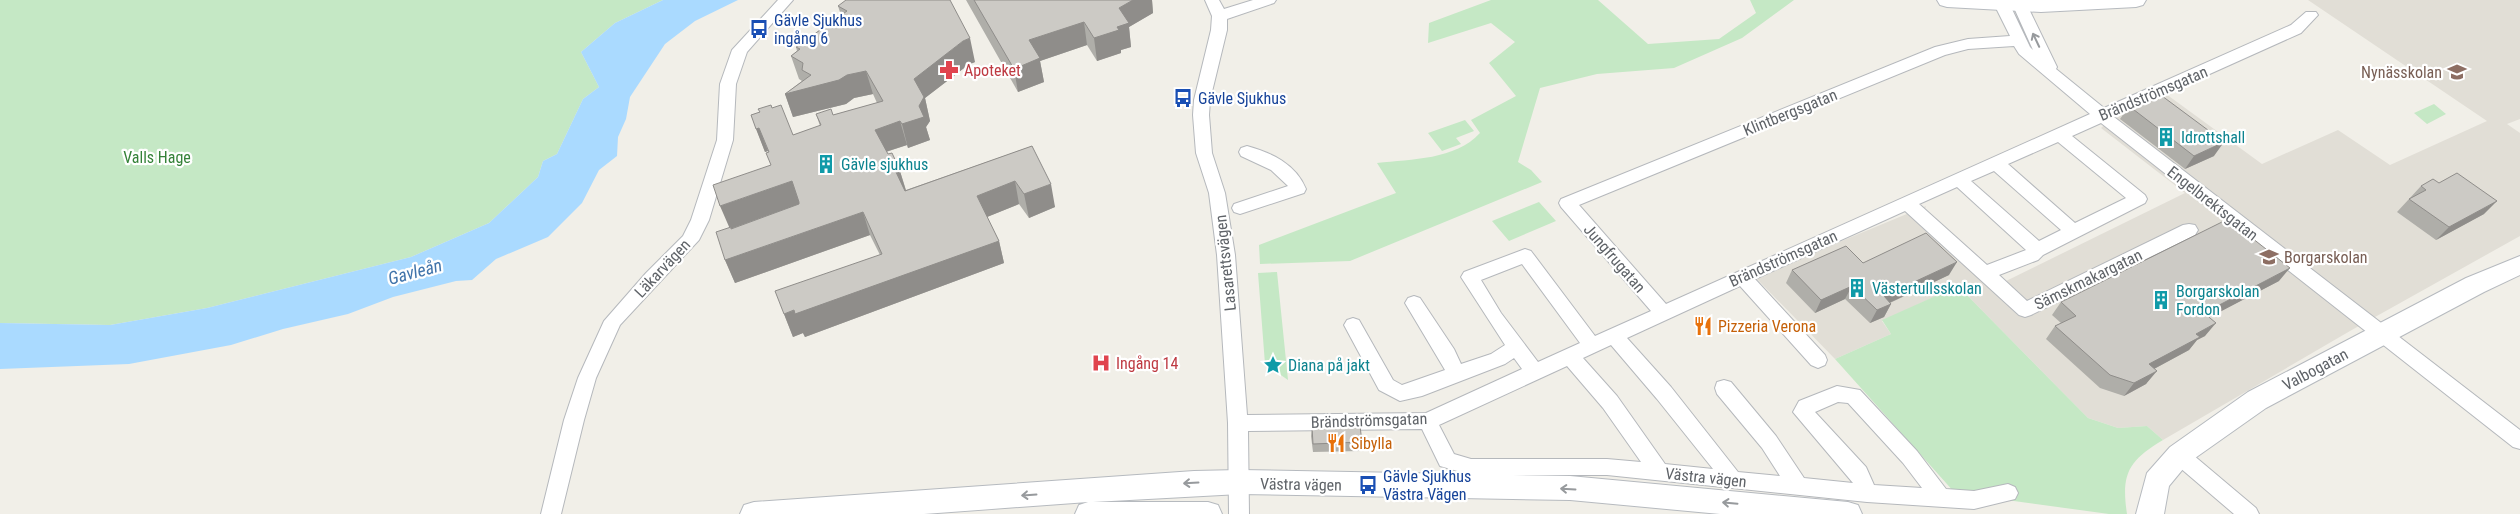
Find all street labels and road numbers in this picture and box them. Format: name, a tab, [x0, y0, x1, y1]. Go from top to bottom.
street label: Brändströmsgatan	[2096, 62, 2211, 125]
street label: Klintbergsgatan	[1740, 85, 1840, 140]
street label: Engelbrektsgatan	[2164, 162, 2262, 245]
street label: Lasarettsvägen	[1211, 214, 1240, 312]
street label: Jungfrugatan	[1580, 220, 1650, 296]
street label: Brändströmsgatan	[1726, 226, 1840, 291]
street label: Läkarvägen	[631, 235, 694, 301]
street label: Sämskmakargatan	[2031, 245, 2145, 314]
street label: Valbogatan	[2279, 344, 2351, 395]
street label: Brändströmsgatan	[1310, 409, 1428, 432]
street label: Västra vägen	[1664, 464, 1748, 491]
street label: Västra vägen	[1260, 474, 1342, 495]

